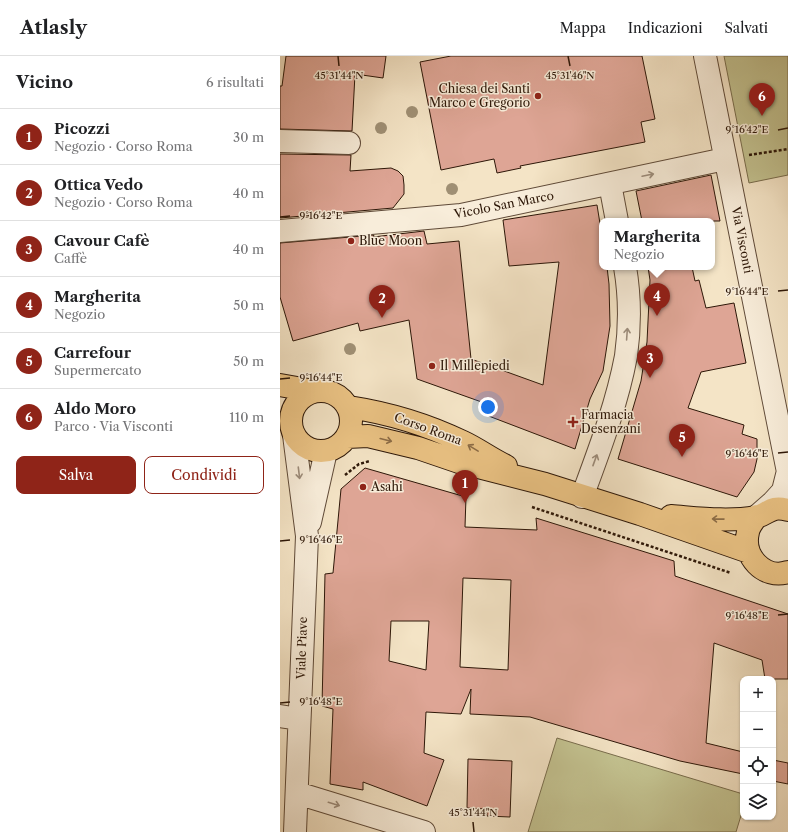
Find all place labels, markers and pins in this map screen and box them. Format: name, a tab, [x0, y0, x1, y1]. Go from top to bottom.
place label: Chiesa dei Santi Marco e Gregorio	[429, 81, 530, 110]
pin: 6	[749, 83, 775, 116]
marker: Chiesa dei Santi Marco e Gregorio	[533, 91, 543, 101]
place label: Blue Moon	[359, 233, 423, 248]
marker: Blue Moon	[346, 236, 356, 246]
pin: 4	[644, 283, 670, 316]
pin: 2	[369, 285, 395, 318]
pin: 3	[637, 345, 663, 378]
place label: Il Millepiedi	[440, 358, 510, 373]
marker: Il Millepiedi	[427, 361, 437, 371]
place label: Farmacia Desenzani	[581, 407, 641, 436]
marker: Farmacia Desenzani	[568, 417, 578, 427]
pin: 5	[669, 424, 695, 457]
pin: 1	[452, 470, 478, 503]
place label: Asahi	[370, 479, 403, 494]
marker: Asahi	[358, 482, 368, 492]

